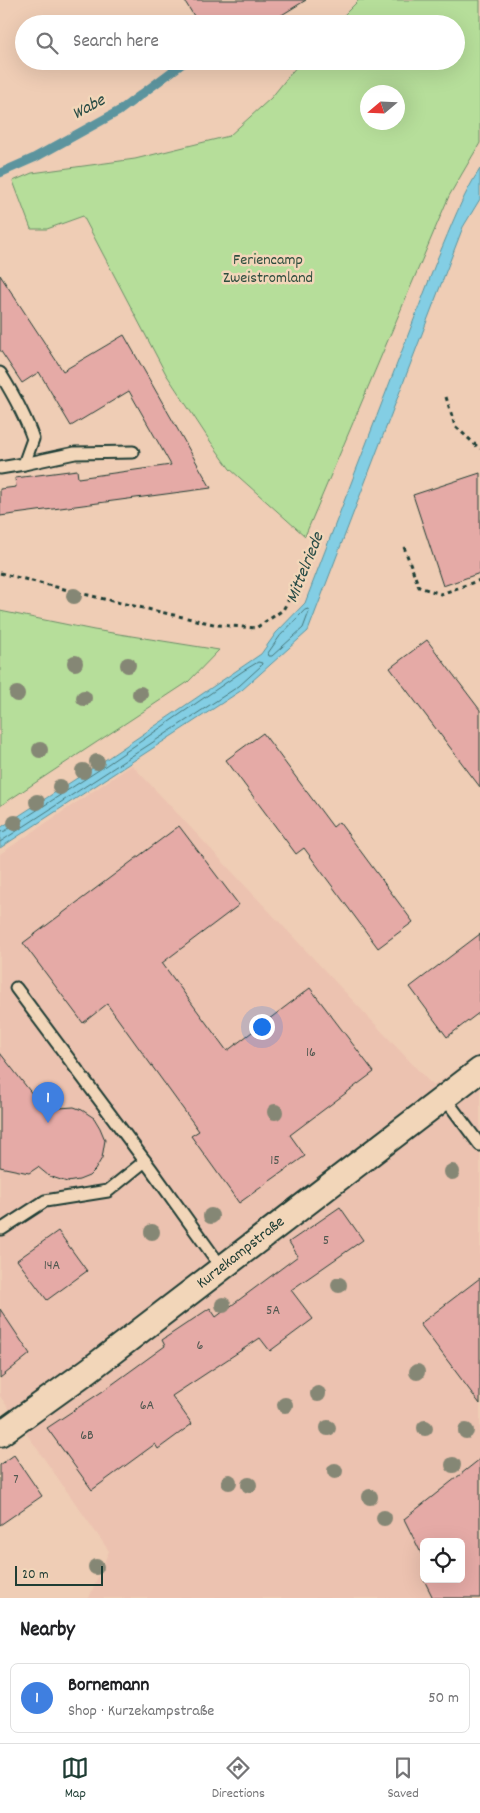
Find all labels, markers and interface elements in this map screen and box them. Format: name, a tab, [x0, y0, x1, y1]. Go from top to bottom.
search box	[15, 15, 465, 70]
icon: search	[33, 29, 61, 57]
text: Search here	[73, 29, 159, 56]
north arrow	[360, 85, 405, 130]
water label: Wabe	[68, 88, 111, 127]
park label: Feriencamp Zweistromland	[223, 249, 313, 290]
water label: Mittelriede	[281, 528, 332, 607]
your location	[249, 1014, 275, 1040]
house number: 16	[306, 1043, 316, 1063]
pin: 1	[32, 1082, 64, 1123]
house number: 15	[270, 1151, 280, 1171]
street label: Kurzekampstraße	[192, 1211, 290, 1295]
house number: 5	[323, 1231, 329, 1251]
house number: 14A	[44, 1256, 61, 1276]
house number: 5A	[266, 1301, 280, 1321]
house number: 6	[197, 1336, 204, 1356]
house number: 6A	[140, 1396, 155, 1416]
house number: 6B	[80, 1426, 94, 1446]
house number: 7	[13, 1470, 19, 1490]
map controls	[420, 1538, 465, 1583]
button: locate	[420, 1538, 465, 1583]
scale bar	[15, 1563, 102, 1586]
text: 20 m	[22, 1565, 49, 1585]
text: Nearby	[20, 1616, 75, 1646]
text: Bornemann	[68, 1673, 149, 1700]
text: 1	[35, 1687, 39, 1710]
text: 50 m	[428, 1687, 459, 1710]
text: Shop · Kurzekampstraße	[68, 1700, 214, 1723]
tab: Map	[61, 1754, 89, 1804]
tab: Directions	[212, 1754, 265, 1804]
tab: Saved	[387, 1754, 419, 1804]

